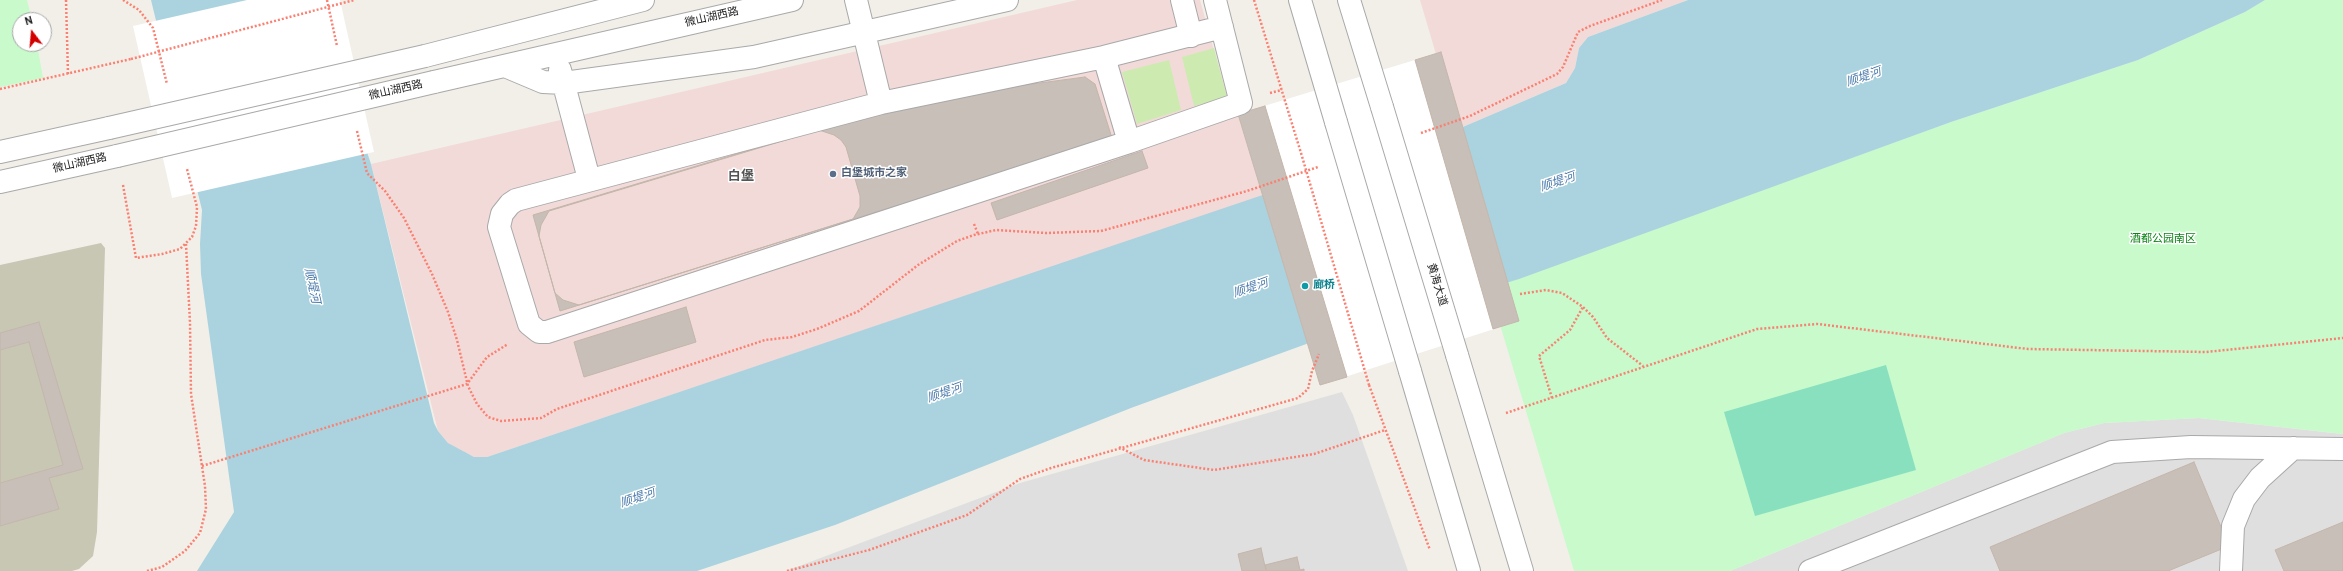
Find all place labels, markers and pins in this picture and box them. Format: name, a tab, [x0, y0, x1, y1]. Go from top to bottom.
place label: 白堡城市之家	[841, 167, 907, 181]
marker: 白堡城市之家	[828, 169, 838, 179]
place label: 廊桥	[1313, 279, 1335, 293]
marker: 廊桥	[1300, 281, 1310, 291]

